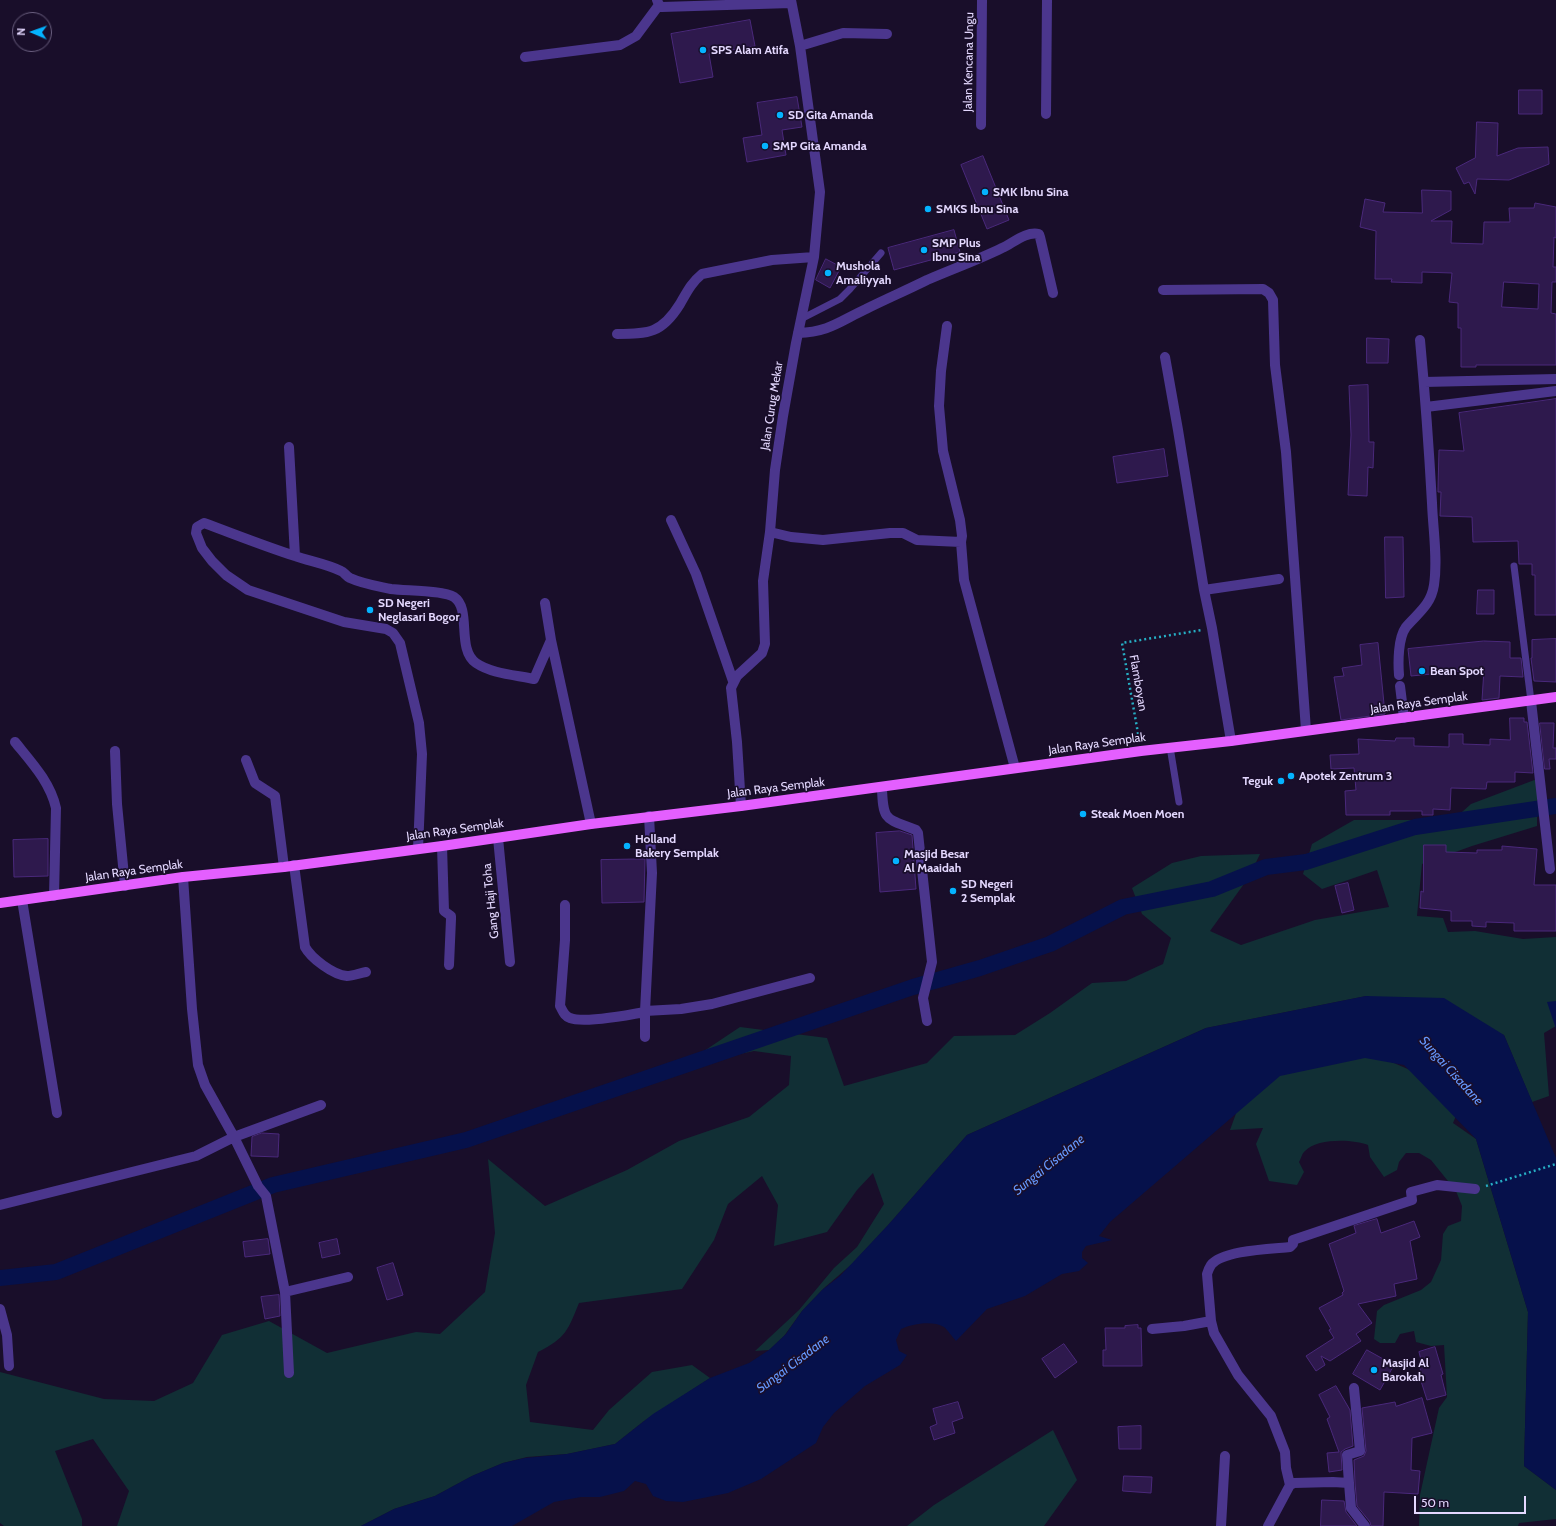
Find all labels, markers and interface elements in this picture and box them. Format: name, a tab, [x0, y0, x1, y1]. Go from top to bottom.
north arrow	[12, 12, 52, 52]
street label: Jalan Kencana Ungu	[961, 12, 977, 112]
text: N	[14, 27, 28, 36]
place label: SPS Alam Atifa	[711, 43, 789, 57]
marker: SPS Alam Atifa	[698, 45, 708, 55]
place label: SD Gita Amanda	[788, 108, 873, 122]
marker: SD Gita Amanda	[775, 110, 785, 120]
place label: SMP Gita Amanda	[773, 139, 867, 153]
marker: SMP Gita Amanda	[760, 141, 770, 151]
place label: SMK Ibnu Sina	[993, 185, 1069, 199]
marker: SMK Ibnu Sina	[980, 187, 990, 197]
place label: SMKS Ibnu Sina	[936, 202, 1018, 216]
marker: SMKS Ibnu Sina	[923, 204, 933, 214]
place label: SMP Plus Ibnu Sina	[932, 236, 981, 264]
marker: SMP Plus Ibnu Sina	[919, 245, 929, 255]
place label: Mushola Amaliyyah	[836, 259, 891, 287]
marker: Mushola Amaliyyah	[823, 268, 833, 278]
street label: Jalan Curug Mekar	[758, 361, 786, 451]
place label: SD Negeri Neglasari Bogor	[378, 596, 459, 624]
marker: SD Negeri Neglasari Bogor	[365, 605, 375, 615]
street label: Flamboyan	[1126, 654, 1150, 712]
place label: Bean Spot	[1430, 664, 1484, 678]
marker: Bean Spot	[1417, 666, 1427, 676]
street label: Jalan Raya Semplak	[1369, 689, 1469, 717]
street label: Jalan Raya Semplak	[1047, 730, 1147, 758]
place label: Apotek Zentrum 3	[1299, 769, 1392, 783]
marker: Apotek Zentrum 3	[1286, 771, 1296, 781]
place label: Teguk	[1243, 774, 1273, 788]
street label: Jalan Raya Semplak	[726, 775, 826, 801]
marker: Teguk	[1276, 776, 1286, 786]
place label: Steak Moen Moen	[1091, 807, 1184, 821]
marker: Steak Moen Moen	[1078, 809, 1088, 819]
street label: Jalan Raya Semplak	[405, 816, 505, 844]
place label: Holland Bakery Semplak	[635, 832, 719, 860]
marker: Holland Bakery Semplak	[622, 841, 632, 851]
place label: Masjid Besar Al Maaidah	[904, 847, 969, 875]
marker: Masjid Besar Al Maaidah	[891, 856, 901, 866]
street label: Jalan Raya Semplak	[84, 857, 184, 885]
street label: Gang Haji Toha	[480, 863, 502, 939]
place label: SD Negeri 2 Semplak	[961, 877, 1015, 905]
marker: SD Negeri 2 Semplak	[948, 886, 958, 896]
water label: Sungai Cisadane	[1416, 1033, 1486, 1109]
water label: Sungai Cisadane	[1010, 1131, 1088, 1199]
water label: Sungai Cisadane	[753, 1331, 833, 1397]
place label: Masjid Al Barokah	[1382, 1356, 1429, 1384]
marker: Masjid Al Barokah	[1369, 1365, 1379, 1375]
scale bar	[1416, 1488, 1528, 1514]
text: 50 m	[1421, 1495, 1449, 1510]

